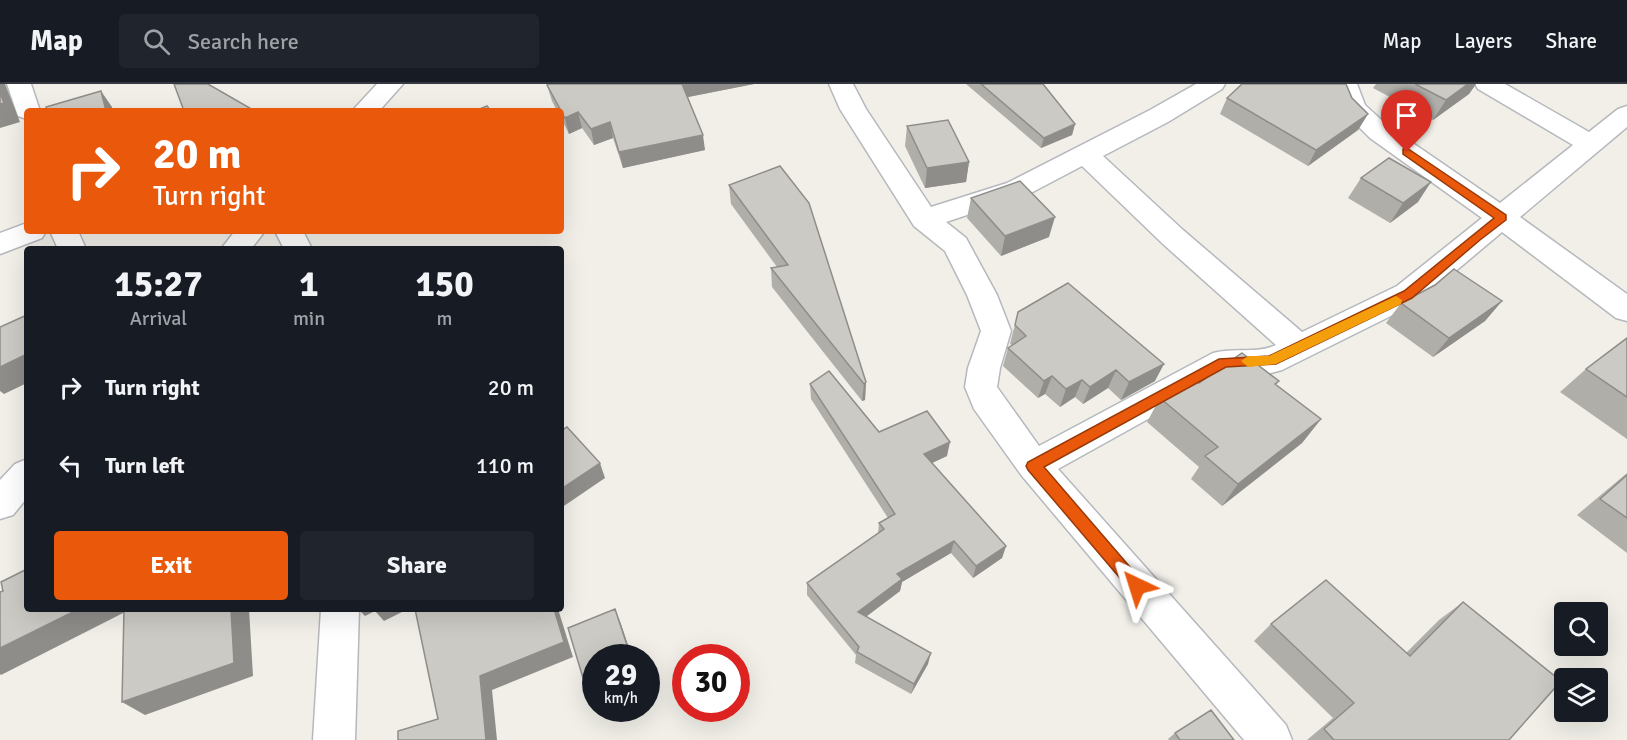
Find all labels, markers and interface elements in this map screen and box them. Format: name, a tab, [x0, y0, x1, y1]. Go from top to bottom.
search box	[119, 14, 539, 68]
text: Map	[30, 24, 83, 58]
icon: search	[140, 25, 173, 58]
text: Search here	[188, 28, 299, 55]
text: Map	[1383, 28, 1421, 54]
text: Layers	[1454, 28, 1512, 54]
text: Share	[1545, 28, 1597, 54]
pin	[1381, 90, 1432, 152]
icon: arrive	[1390, 99, 1423, 132]
text: 20 m	[153, 129, 242, 180]
icon: right	[54, 132, 132, 210]
text: Turn right	[153, 180, 266, 213]
text: 15:27	[114, 262, 203, 307]
text: 1	[299, 262, 319, 307]
text: 150	[415, 262, 474, 307]
text: Arrival	[130, 306, 187, 331]
text: min	[293, 306, 325, 331]
text: m	[437, 306, 453, 331]
icon: right	[54, 371, 87, 404]
text: Turn right	[105, 374, 200, 401]
text: 20 m	[488, 374, 534, 401]
icon: left	[54, 449, 87, 482]
text: Turn left	[105, 452, 185, 479]
text: 110 m	[476, 452, 534, 479]
button: Exit	[54, 531, 288, 600]
button: Share	[300, 531, 534, 600]
position arrow	[1105, 554, 1169, 618]
map controls	[1554, 602, 1608, 722]
button: search	[1554, 602, 1608, 656]
speed limit sign: 30	[672, 644, 750, 722]
text: 29	[605, 657, 637, 694]
button: layers	[1554, 668, 1608, 722]
text: km/h	[604, 689, 638, 707]

